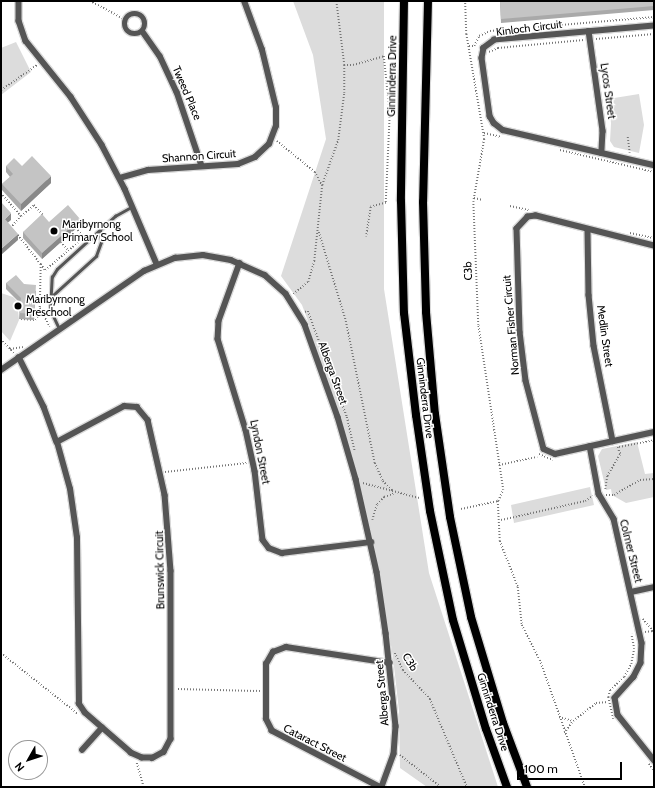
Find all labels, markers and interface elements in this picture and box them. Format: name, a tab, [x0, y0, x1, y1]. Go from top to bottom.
street label: Kinloch Circuit	[495, 17, 563, 39]
street label: Ginninderra Drive	[385, 35, 399, 117]
street label: Lycos Street	[598, 62, 618, 120]
street label: Tweed Place	[170, 64, 204, 122]
street label: Shannon Circuit	[162, 147, 236, 165]
place label: Maribyrnong Primary School	[62, 218, 133, 244]
marker: Maribyrnong Primary School	[49, 226, 59, 236]
street label: C3b	[461, 261, 475, 281]
street label: Norman Fisher Circuit	[500, 274, 522, 376]
place label: Maribyrnong Preschool	[26, 293, 85, 319]
marker: Maribyrnong Preschool	[13, 301, 23, 311]
street label: Medlin Street	[594, 304, 616, 368]
street label: Alberga Street	[316, 340, 350, 406]
street label: Ginninderra Drive	[413, 357, 437, 439]
street label: Lyndon Street	[247, 419, 273, 485]
street label: Colmer Street	[617, 518, 645, 584]
street label: Brunswick Circuit	[153, 531, 167, 609]
street label: C3b	[399, 651, 421, 673]
street label: Alberga Street	[373, 660, 391, 726]
street label: Ginninderra Drive	[474, 671, 512, 753]
street label: Cataract Street	[281, 721, 349, 765]
north arrow	[8, 740, 48, 780]
scale bar	[519, 754, 624, 780]
text: N	[12, 759, 27, 774]
text: 100 m	[524, 761, 558, 776]

